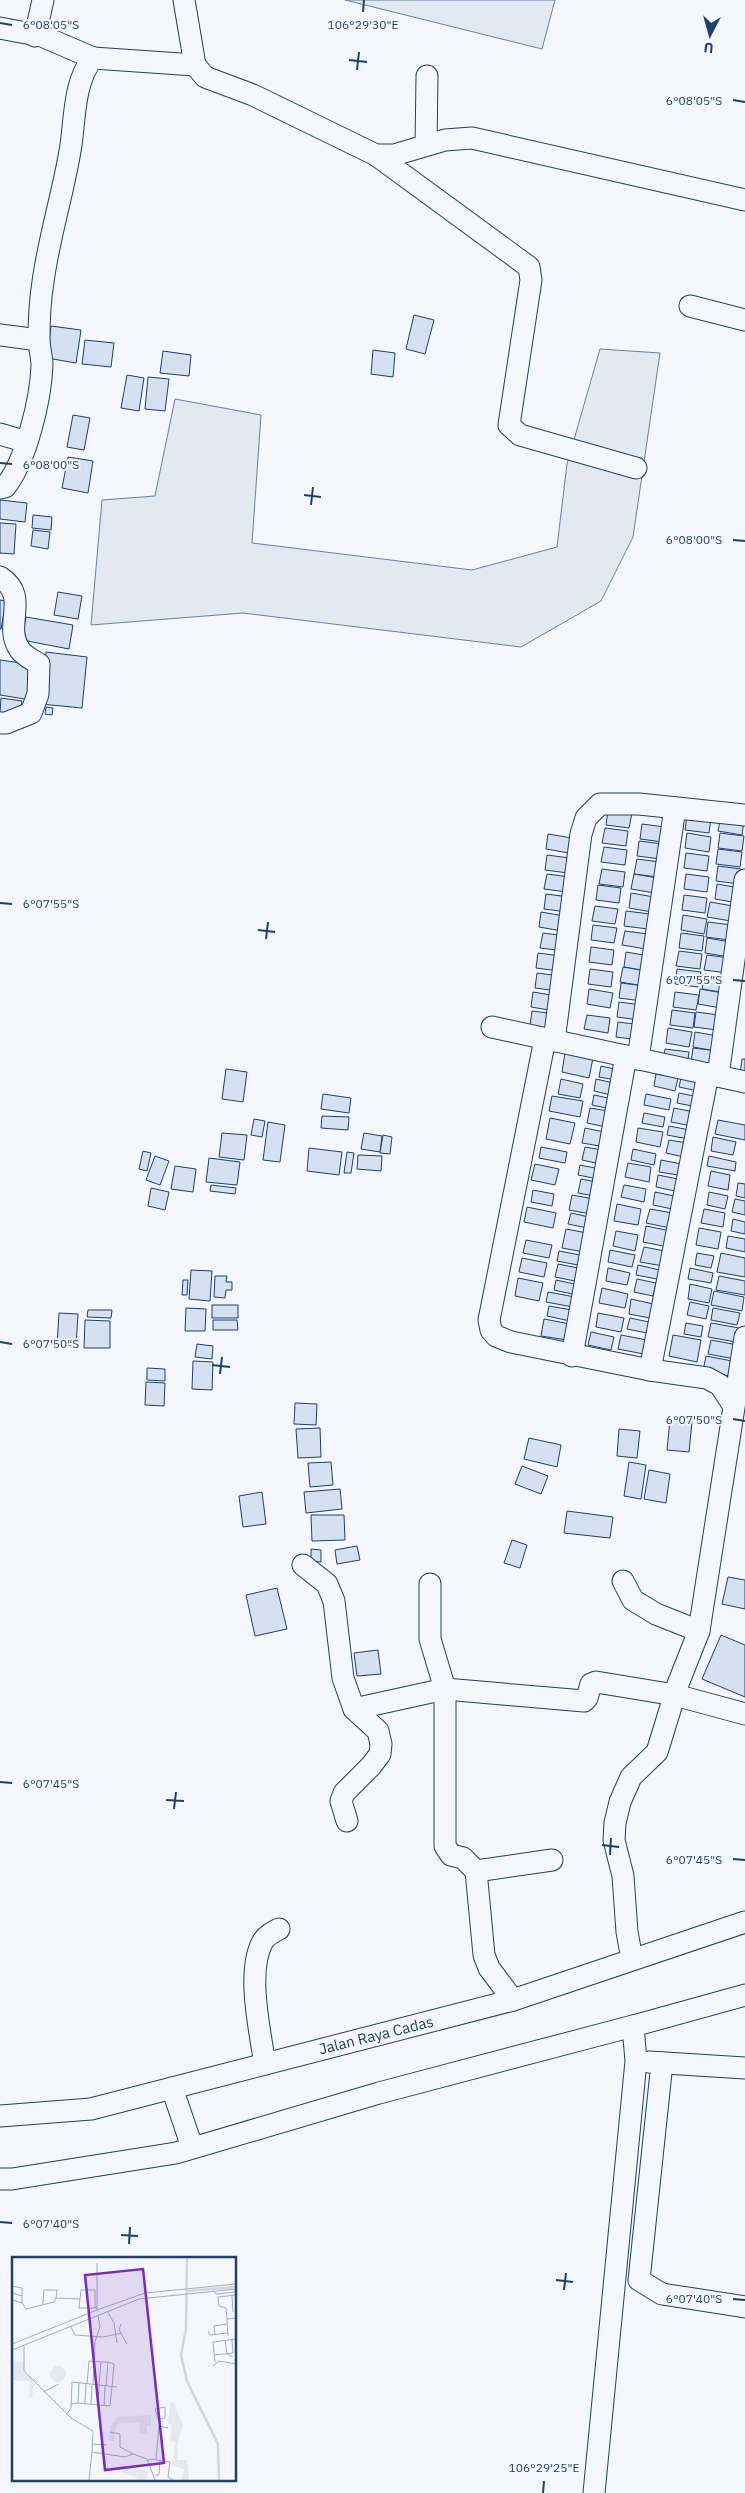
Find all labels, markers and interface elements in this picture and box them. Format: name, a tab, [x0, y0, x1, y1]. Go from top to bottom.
north arrow	[685, 10, 735, 60]
text: 6°08'05"S	[23, 17, 79, 32]
text: 106°29'30"E	[328, 17, 398, 32]
text: U	[703, 38, 714, 57]
text: 6°08'05"S	[666, 93, 722, 108]
text: 6°08'00"S	[23, 457, 79, 472]
text: 6°08'00"S	[666, 532, 722, 547]
text: 6°07'55"S	[23, 896, 79, 911]
text: 6°07'55"S	[666, 972, 722, 987]
text: 6°07'50"S	[23, 1336, 79, 1351]
text: 6°07'50"S	[666, 1412, 722, 1427]
text: 6°07'45"S	[23, 1776, 79, 1791]
text: 6°07'45"S	[666, 1852, 722, 1867]
street label: Jalan Raya Cadas	[317, 2012, 435, 2058]
text: 6°07'40"S	[23, 2216, 79, 2231]
inset map	[12, 2257, 236, 2480]
text: 6°07'40"S	[666, 2291, 722, 2306]
text: 106°29'25"E	[509, 2460, 579, 2475]

